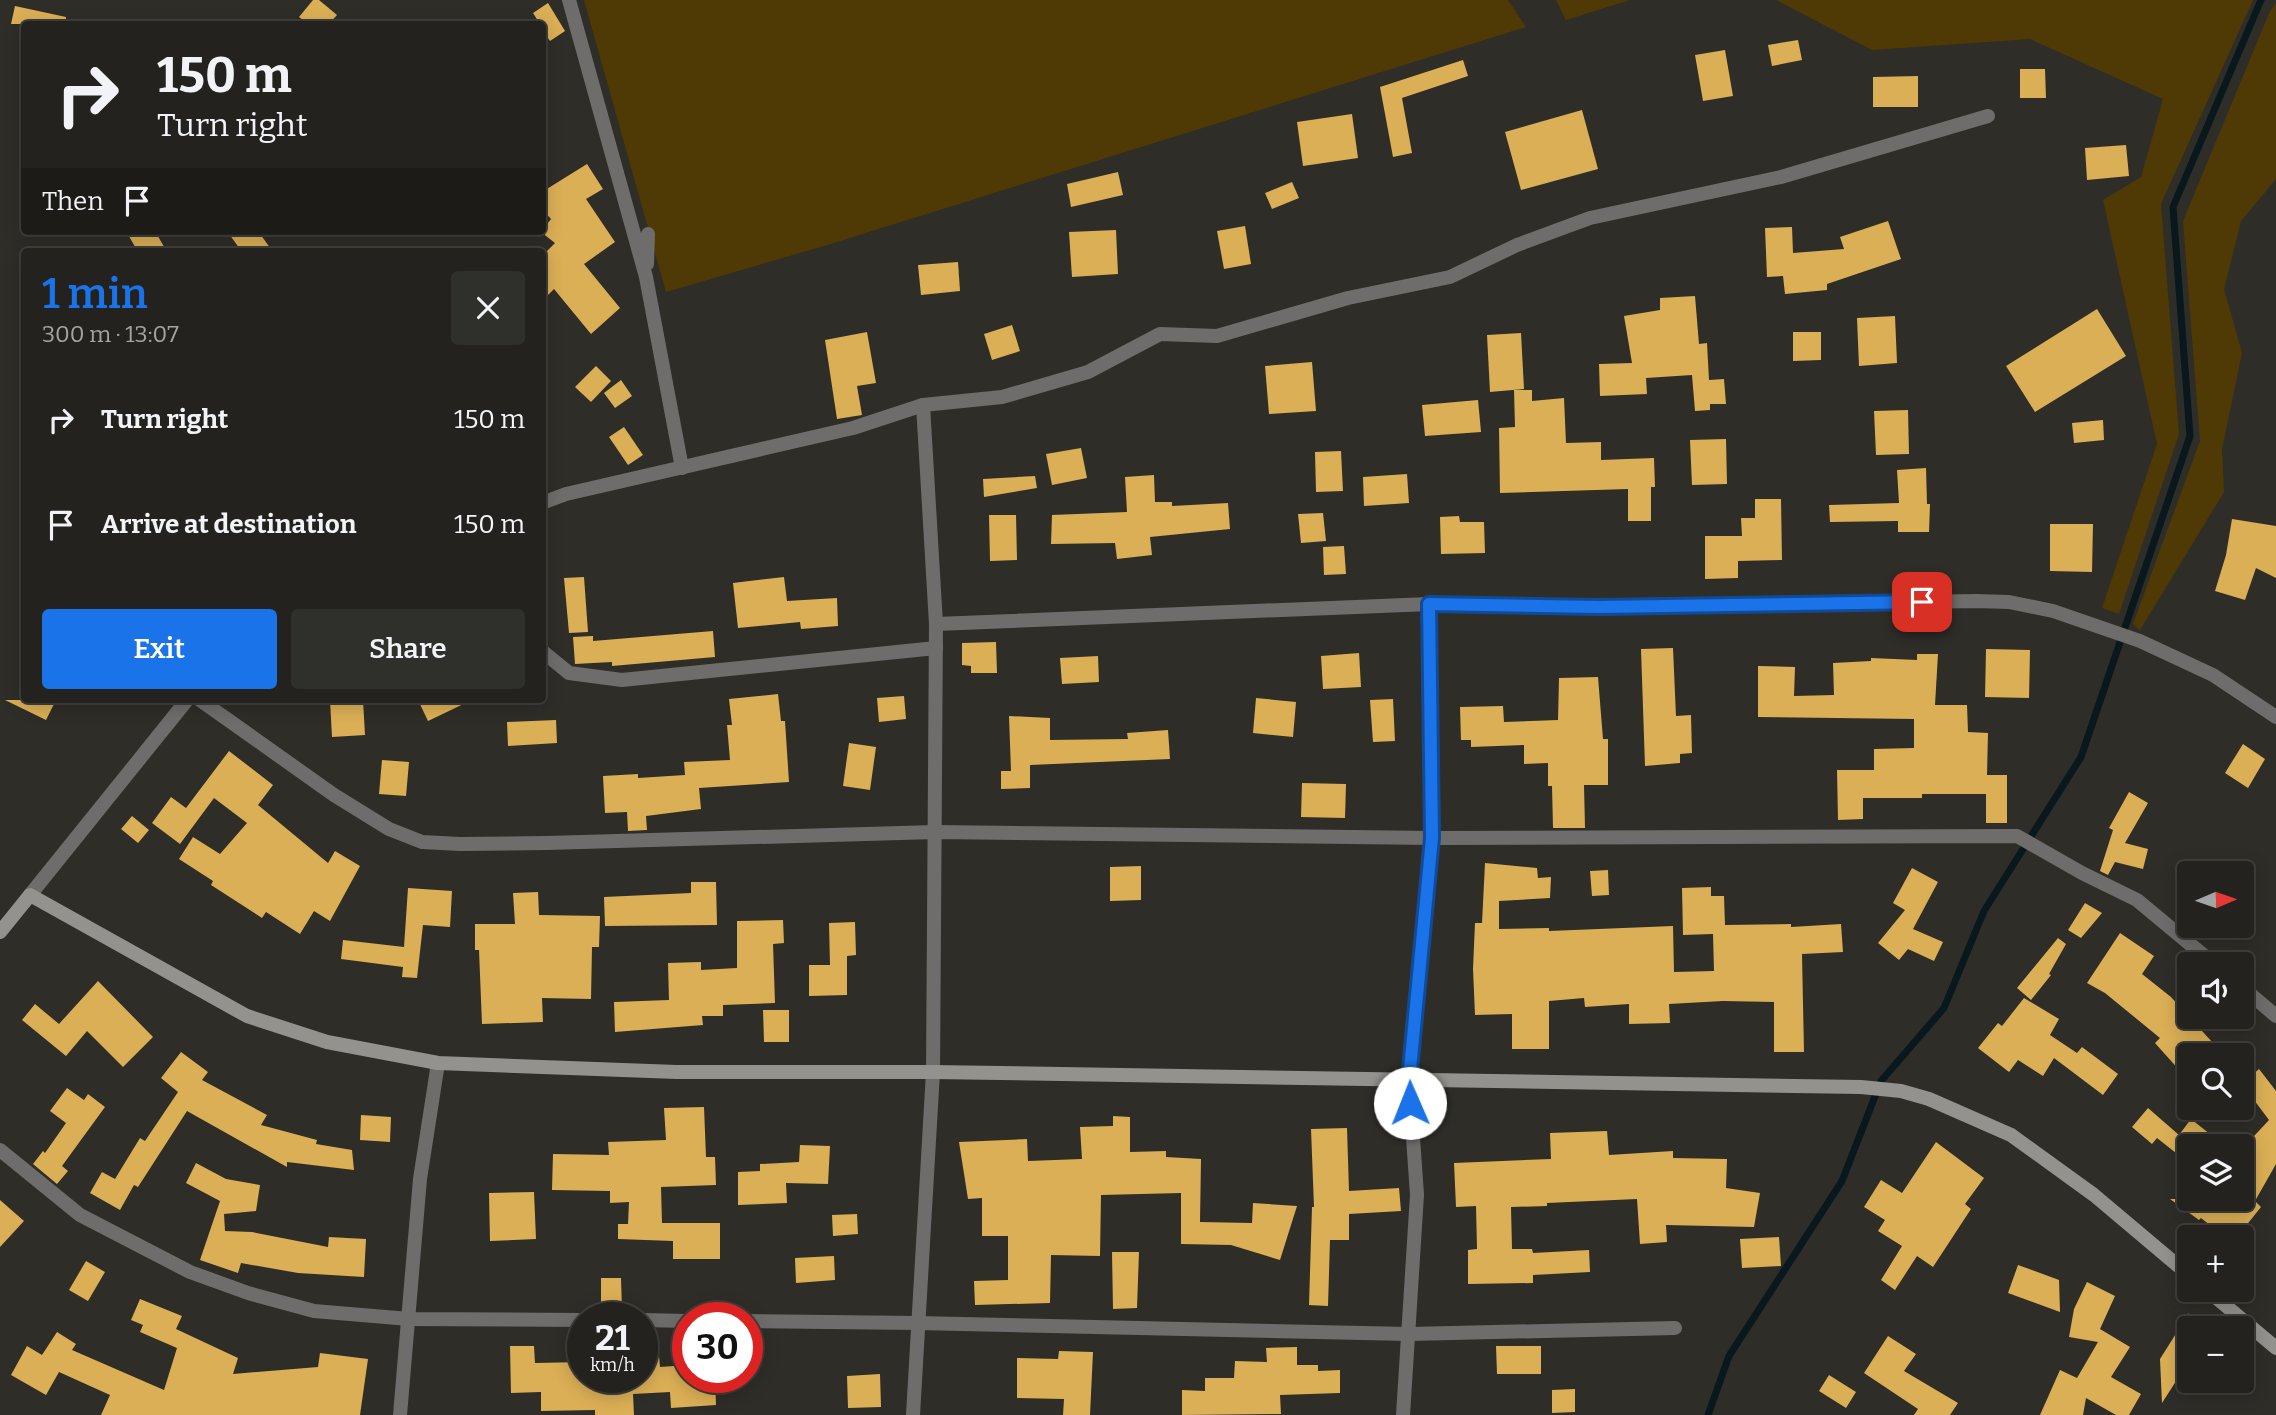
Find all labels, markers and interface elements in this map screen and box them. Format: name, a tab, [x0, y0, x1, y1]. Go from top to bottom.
text: 150 m	[157, 46, 292, 105]
icon: right	[42, 49, 133, 140]
text: Turn right	[157, 106, 308, 144]
icon: arrive	[118, 182, 156, 220]
text: Then	[42, 186, 104, 217]
text: 1 min	[42, 269, 148, 319]
button: close	[451, 271, 525, 345]
text: 300 m · 13:07	[42, 320, 179, 348]
icon: right	[42, 401, 80, 439]
text: Turn right	[101, 404, 228, 435]
text: 150 m	[454, 404, 525, 435]
icon: arrive	[42, 506, 80, 544]
text: Arrive at destination	[101, 509, 356, 540]
text: 150 m	[454, 509, 525, 540]
pin	[1892, 572, 1952, 632]
icon: arrive	[1903, 583, 1941, 621]
button: Exit	[42, 609, 277, 689]
button: Share	[291, 609, 525, 689]
north arrow	[2177, 861, 2254, 938]
map controls	[2177, 861, 2254, 1393]
button: sound	[2177, 952, 2254, 1029]
button: search	[2177, 1043, 2254, 1120]
position arrow	[1373, 1066, 1447, 1140]
button: layers	[2177, 1134, 2254, 1211]
button: +	[2177, 1225, 2254, 1302]
speed limit sign: 30	[672, 1302, 763, 1393]
button: −	[2177, 1316, 2254, 1393]
text: 21	[595, 1317, 630, 1359]
text: km/h	[590, 1354, 635, 1376]

